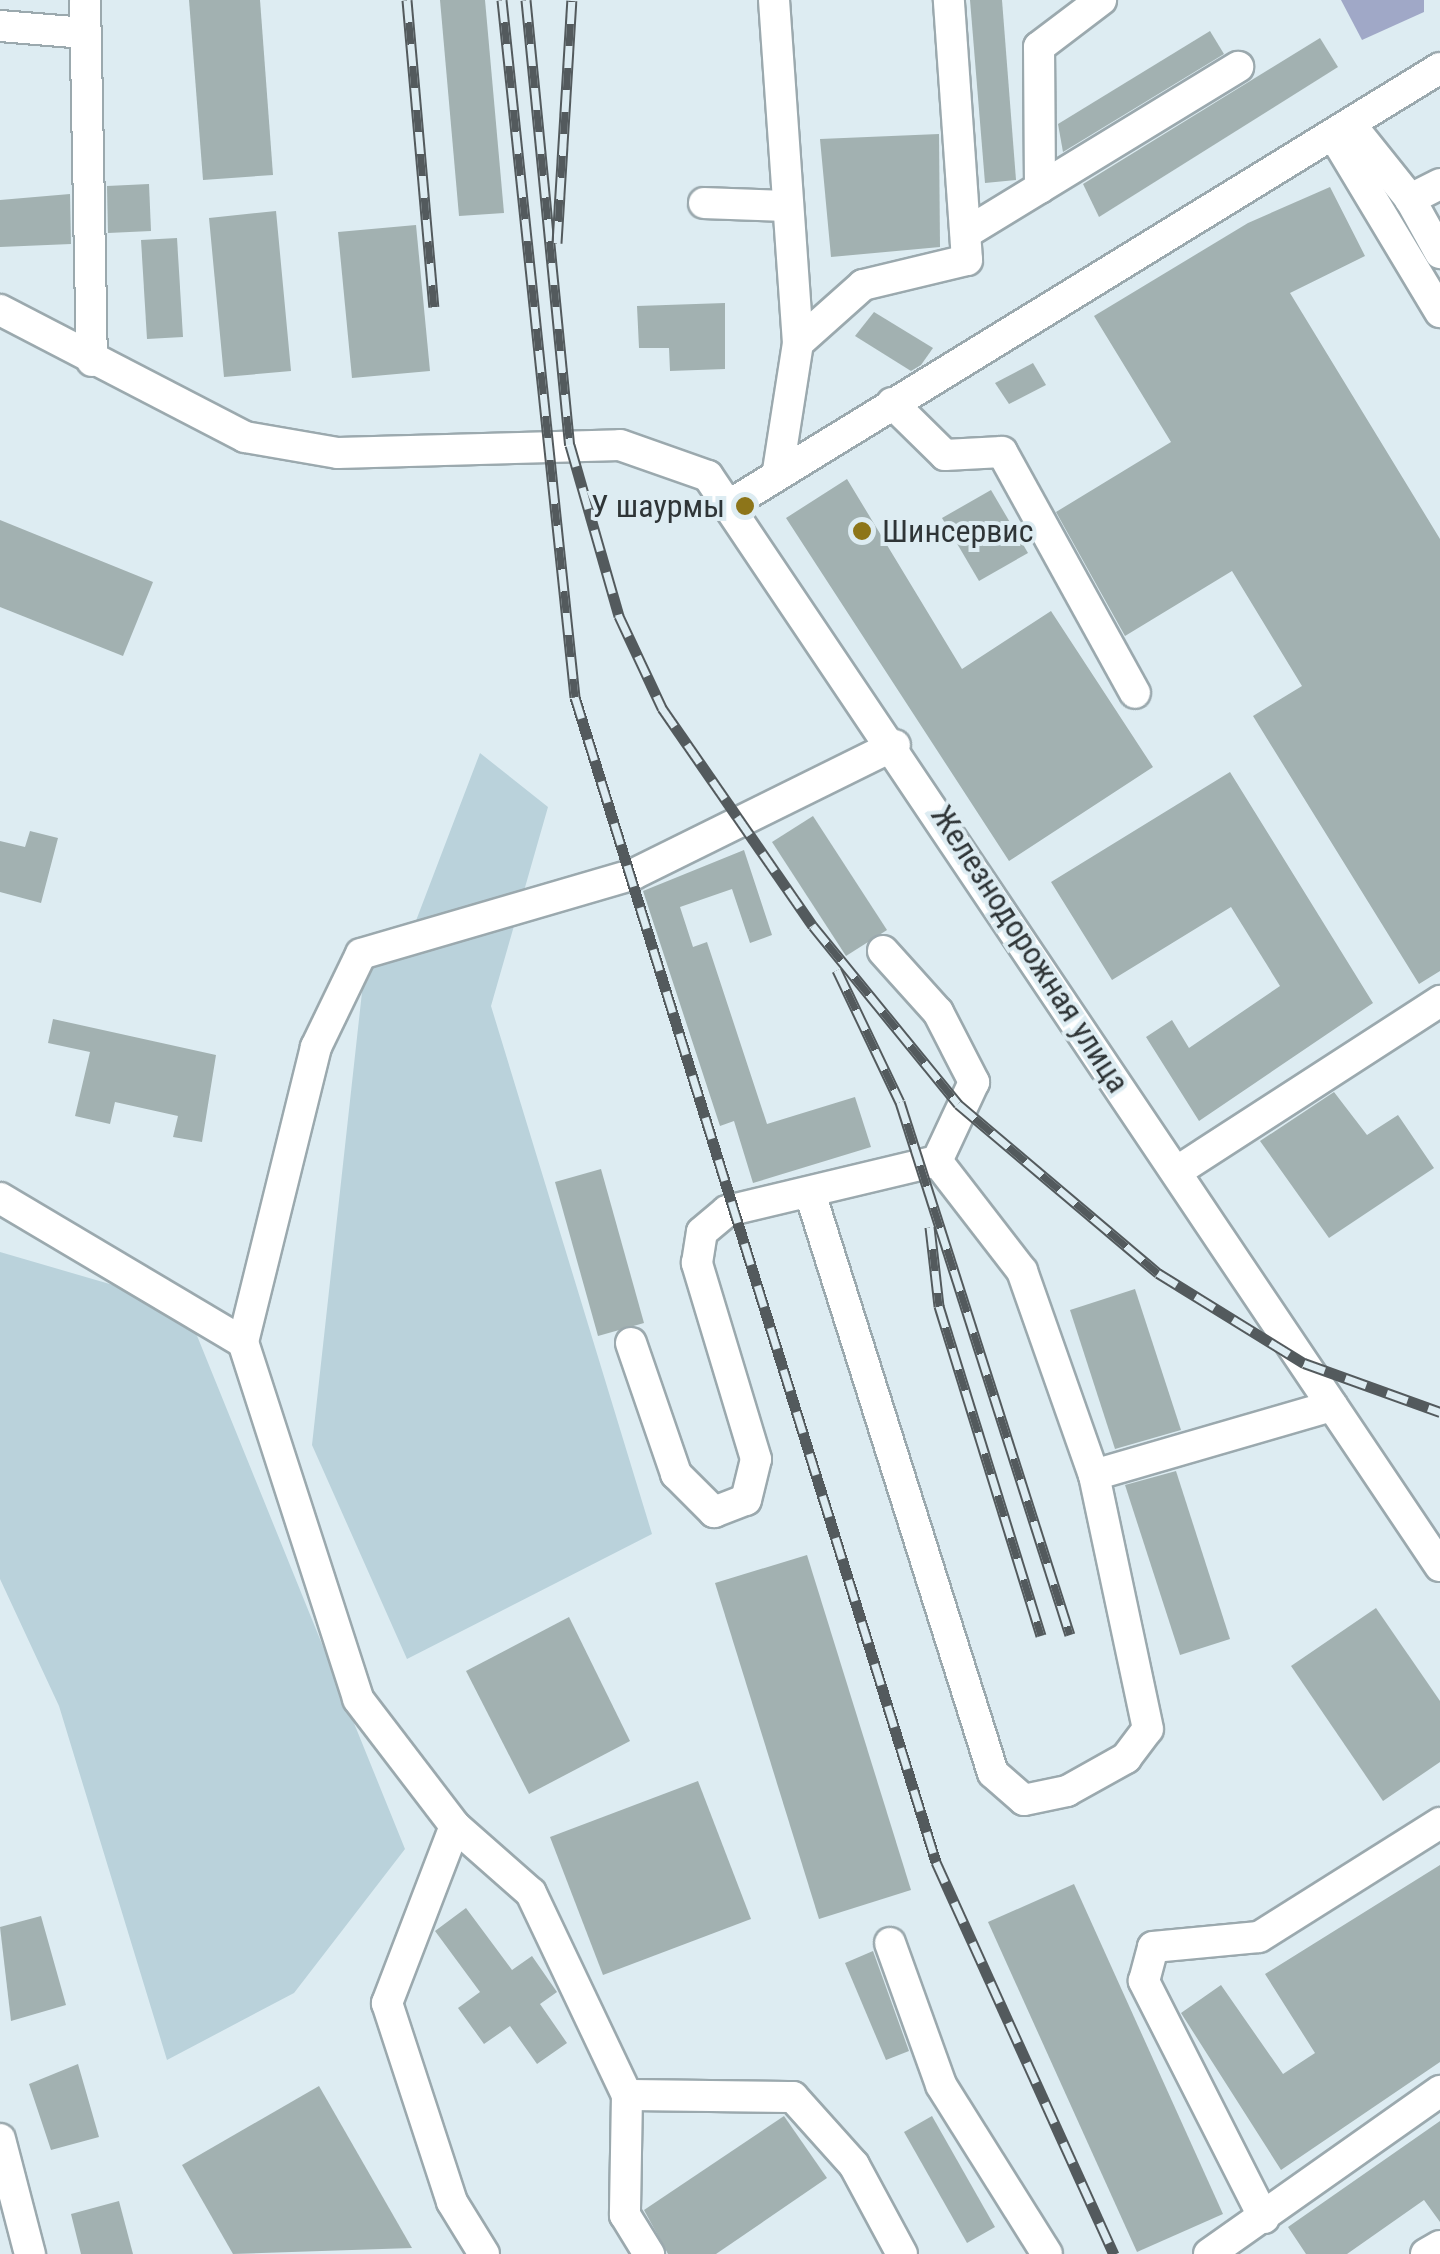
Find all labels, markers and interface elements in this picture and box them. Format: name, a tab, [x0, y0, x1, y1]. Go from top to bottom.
place label: У шаурмы	[591, 487, 725, 525]
marker: У шаурмы	[734, 495, 756, 517]
place label: Шинсервис	[882, 512, 1033, 550]
marker: Шинсервис	[851, 520, 873, 542]
street label: Железнодорожная улица	[923, 798, 1137, 1100]

